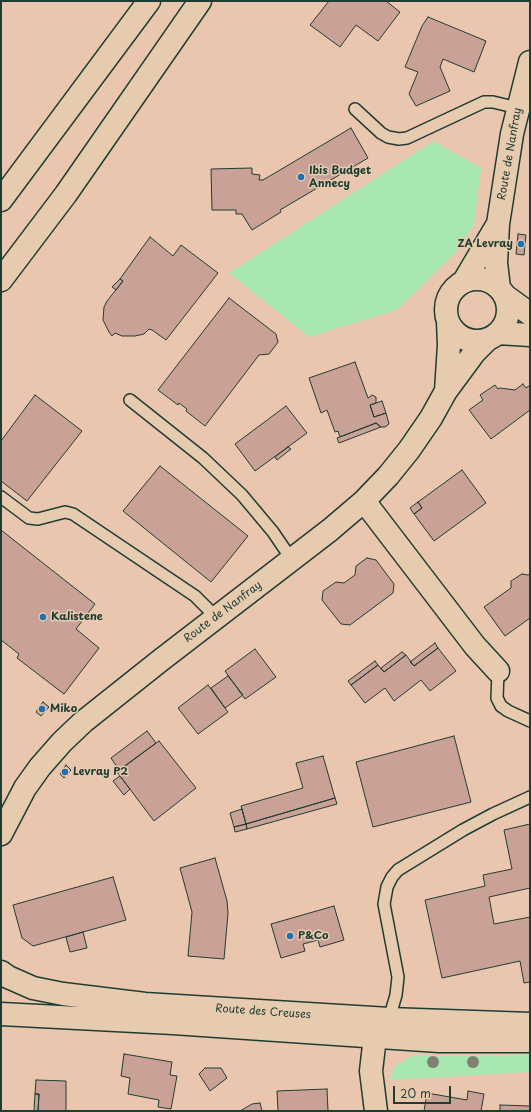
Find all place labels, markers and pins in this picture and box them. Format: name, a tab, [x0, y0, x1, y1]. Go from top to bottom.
place label: Ibis Budget Annecy	[309, 164, 371, 190]
marker: Ibis Budget Annecy	[296, 172, 306, 182]
place label: ZA Levray	[457, 237, 513, 251]
marker: ZA Levray	[516, 239, 526, 249]
place label: Kalistene	[51, 610, 103, 624]
marker: Kalistene	[38, 612, 48, 622]
place label: Miko	[50, 702, 77, 716]
marker: Miko	[37, 704, 47, 714]
place label: Levray P2	[73, 765, 128, 779]
marker: Levray P2	[60, 767, 70, 777]
place label: P&Co	[298, 929, 329, 943]
marker: P&Co	[285, 931, 295, 941]

